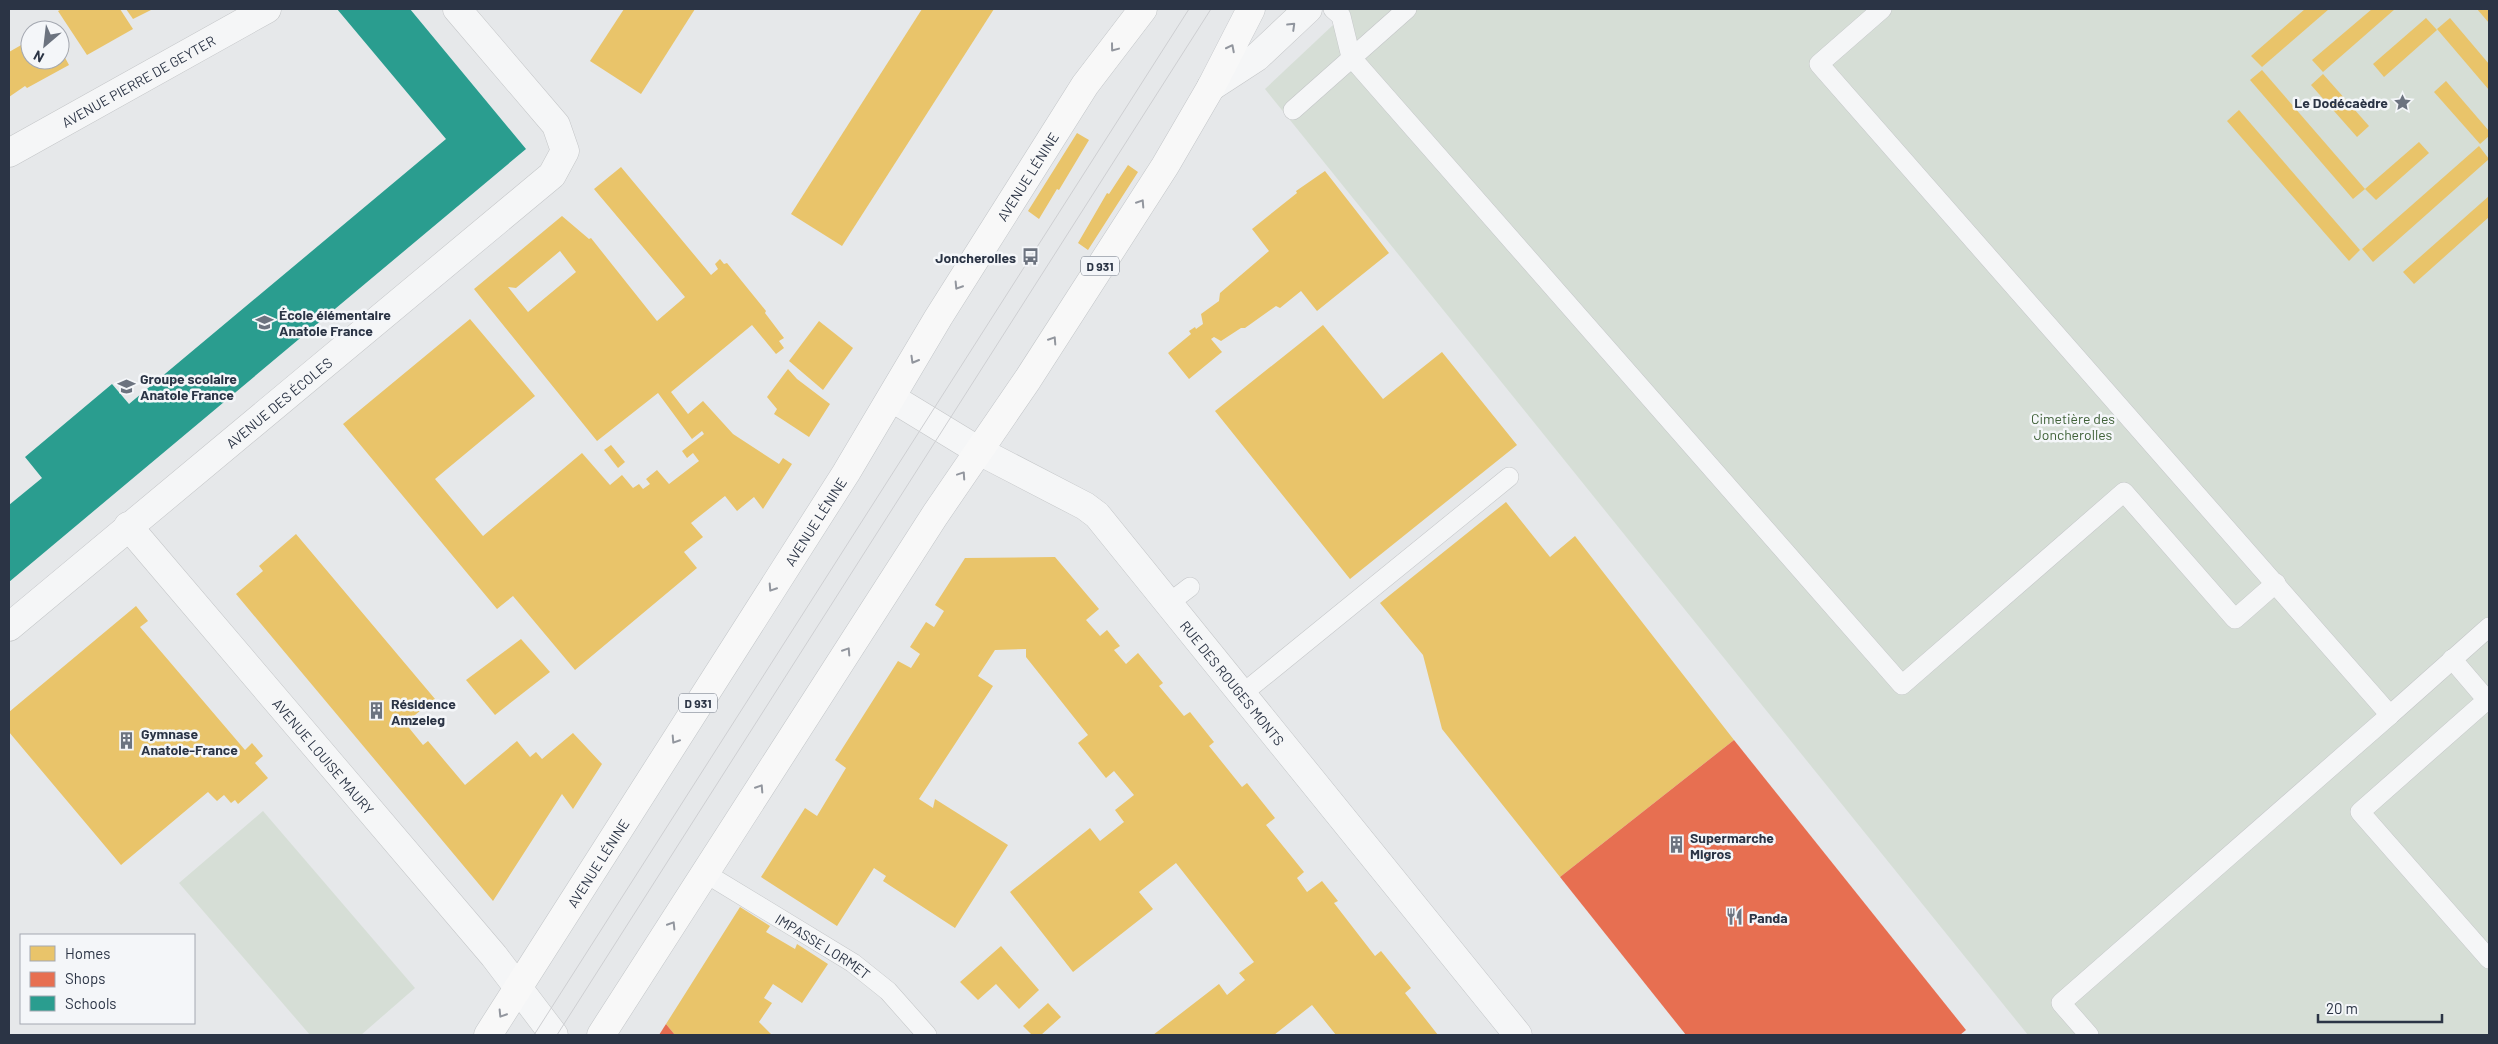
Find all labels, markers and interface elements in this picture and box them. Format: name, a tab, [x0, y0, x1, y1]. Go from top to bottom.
north arrow	[20, 20, 70, 70]
one-way arrow	[1286, 23, 1295, 32]
street label: AVENUE PIERRE DE GEYTER	[59, 31, 218, 130]
one-way arrow	[1111, 42, 1119, 51]
one-way arrow	[1225, 44, 1235, 53]
text: N	[31, 47, 47, 67]
place icon: Le Dodécaèdre	[2392, 92, 2412, 112]
place label: Le Dodécaèdre	[2294, 94, 2388, 111]
street label: AVENUE LÉNINE	[993, 129, 1062, 224]
one-way arrow	[1134, 200, 1144, 209]
bus stop icon: Joncherolles	[1020, 247, 1040, 267]
place label: Joncherolles	[935, 249, 1016, 266]
road number: D 931	[1081, 256, 1119, 276]
one-way arrow	[955, 281, 965, 290]
place label: École élémentaire Anatole France	[279, 306, 391, 339]
school or university icon: École élémentaire Anatole France	[255, 312, 275, 332]
one-way arrow	[1047, 337, 1056, 346]
street label: AVENUE DES ÉCOLES	[222, 353, 335, 451]
one-way arrow	[910, 355, 920, 364]
place label: Groupe scolaire Anatole France	[140, 370, 237, 403]
school or university icon: Groupe scolaire Anatole France	[116, 376, 136, 396]
park label: Cimetière des Joncherolles	[2031, 410, 2115, 443]
one-way arrow	[956, 471, 965, 481]
street label: AVENUE LÉNINE	[781, 474, 850, 569]
one-way arrow	[769, 582, 778, 592]
street label: RUE DES ROUGES MONTS	[1177, 617, 1288, 749]
one-way arrow	[841, 647, 851, 656]
road number: D 931	[679, 694, 717, 712]
street label: AVENUE LOUISE MAURY	[270, 695, 378, 817]
place label: Résidence Amzeleg	[391, 695, 456, 728]
building icon: Résidence Amzeleg	[367, 701, 387, 721]
place label: Gymnase Anatole-France	[141, 725, 238, 758]
building icon: Gymnase Anatole-France	[117, 731, 137, 751]
one-way arrow	[672, 734, 681, 743]
one-way arrow	[753, 784, 763, 793]
street label: AVENUE LÉNINE	[563, 816, 632, 910]
place label: Supermarche Migros	[1690, 829, 1774, 862]
building icon: Supermarche Migros	[1666, 835, 1686, 855]
restaurant icon: Panda	[1725, 907, 1745, 927]
place label: Panda	[1749, 909, 1788, 926]
street label: IMPASSE LORMET	[773, 910, 874, 982]
one-way arrow	[666, 921, 676, 930]
legend	[20, 934, 195, 1024]
text: Homes	[65, 944, 110, 962]
text: Shops	[65, 969, 105, 987]
scale bar	[2318, 992, 2442, 1024]
text: Schools	[65, 994, 117, 1012]
text: 20 m	[2326, 999, 2358, 1017]
one-way arrow	[498, 1008, 508, 1017]

